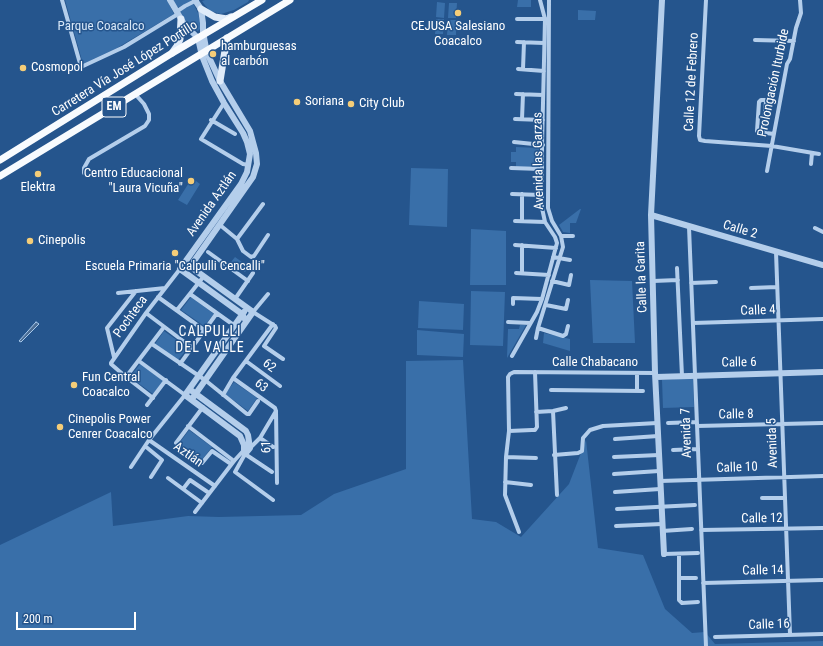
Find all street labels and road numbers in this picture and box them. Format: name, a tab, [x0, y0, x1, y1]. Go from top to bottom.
street label: Carretera Vía José López Portillo	[49, 18, 201, 120]
street label: Prolongación Iturbide	[755, 28, 793, 138]
street label: Calle 12 de Febrero	[682, 32, 702, 132]
road number: EM	[102, 97, 126, 117]
street label: Avenida las Garzas	[530, 112, 548, 210]
street label: Avenida Aztlán	[184, 168, 240, 240]
street label: Calle 2	[721, 218, 759, 242]
street label: Calle la Garita	[633, 241, 651, 313]
street label: Pochteca	[111, 293, 151, 341]
street label: Calle 4	[740, 303, 776, 319]
street label: Calle Chabacano	[552, 355, 638, 371]
street label: Calle 6	[721, 355, 757, 371]
street label: 62	[259, 356, 279, 376]
street label: 63	[251, 376, 271, 396]
street label: Calle 8	[718, 407, 754, 423]
street label: Avenida 7	[678, 408, 696, 458]
street label: Avenida 5	[764, 418, 782, 468]
street label: Aztlán	[170, 439, 206, 471]
street label: 61	[259, 440, 275, 454]
street label: Calle 10	[716, 459, 758, 477]
street label: Calle 12	[741, 511, 783, 527]
street label: Calle 14	[742, 563, 784, 579]
street label: Calle 16	[748, 616, 790, 634]

